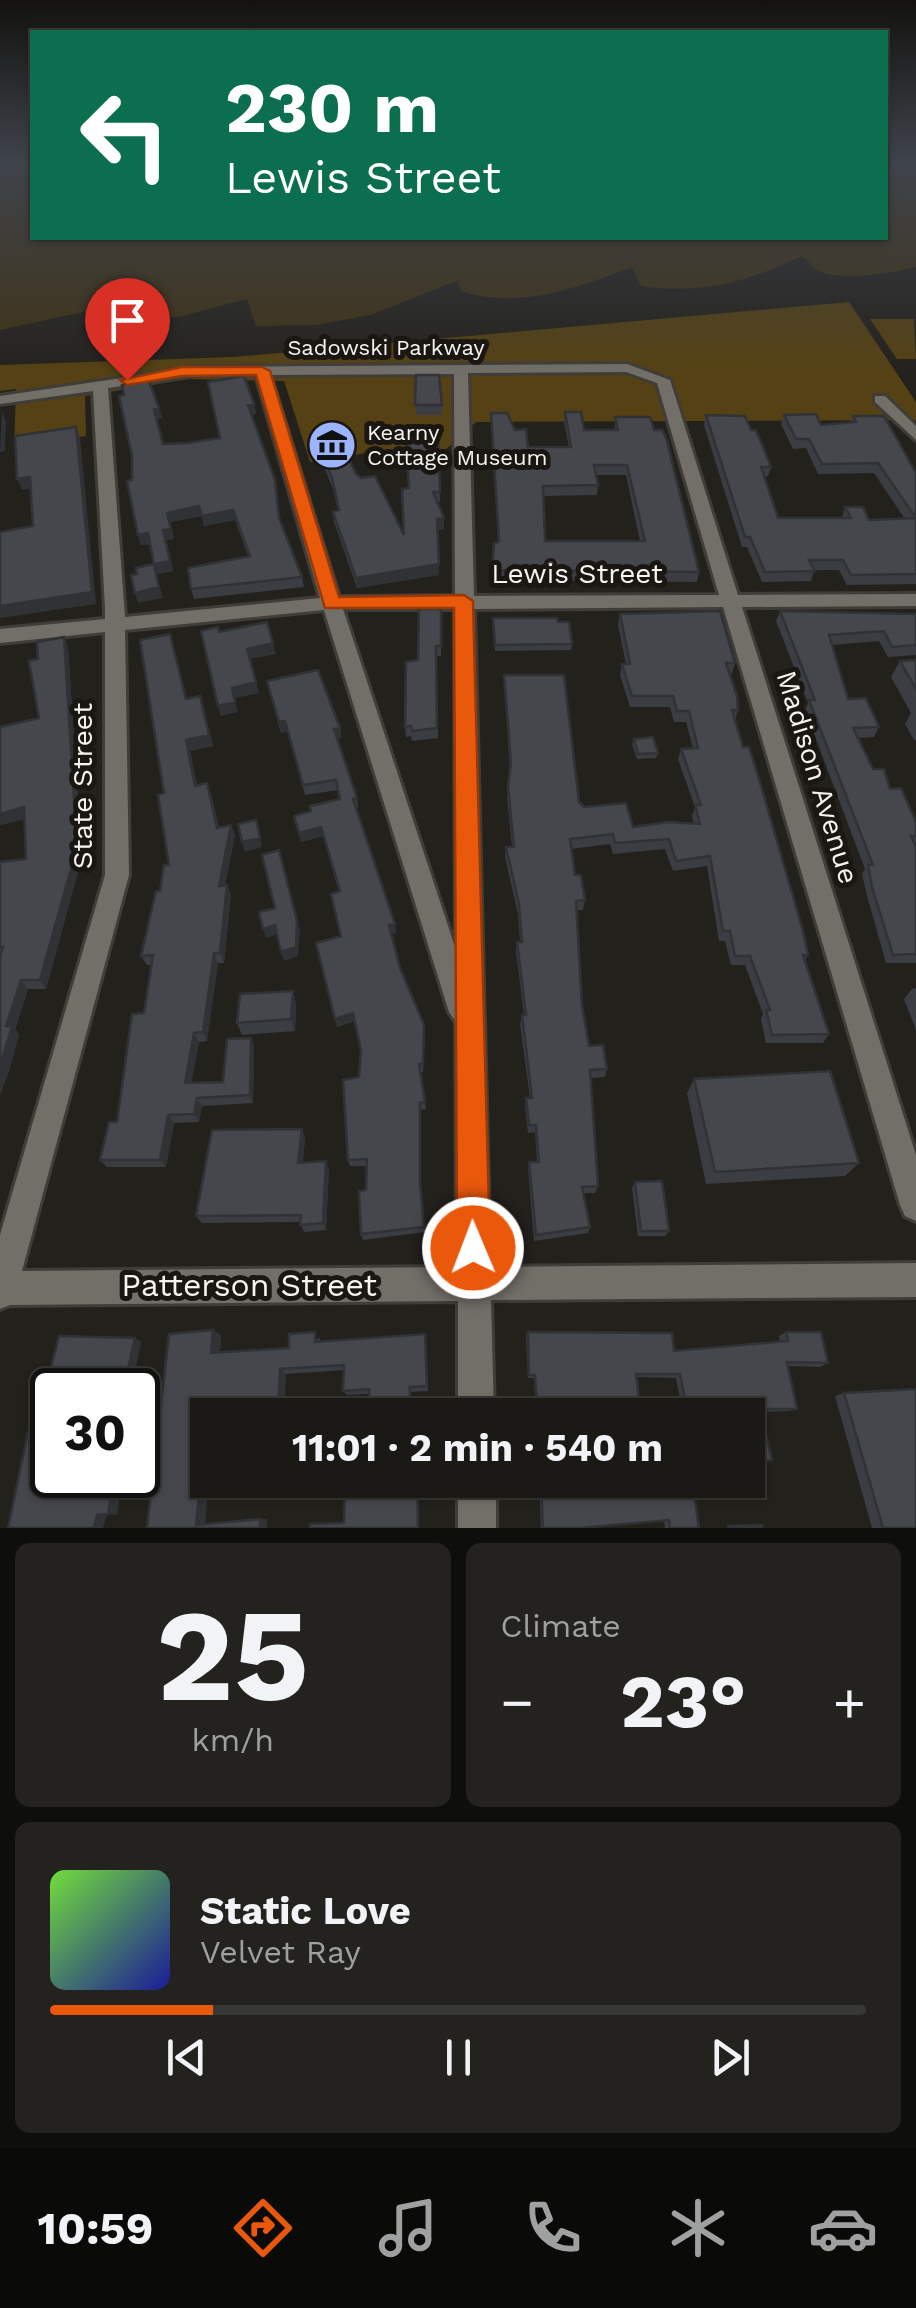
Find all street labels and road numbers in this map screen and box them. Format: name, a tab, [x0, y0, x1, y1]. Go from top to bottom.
street label: Sadowski Parkway	[287, 335, 485, 360]
street label: Lewis Street	[491, 557, 663, 590]
street label: Madison Avenue	[769, 667, 866, 888]
street label: State Street	[66, 702, 99, 869]
street label: Patterson Street	[121, 1266, 377, 1304]

